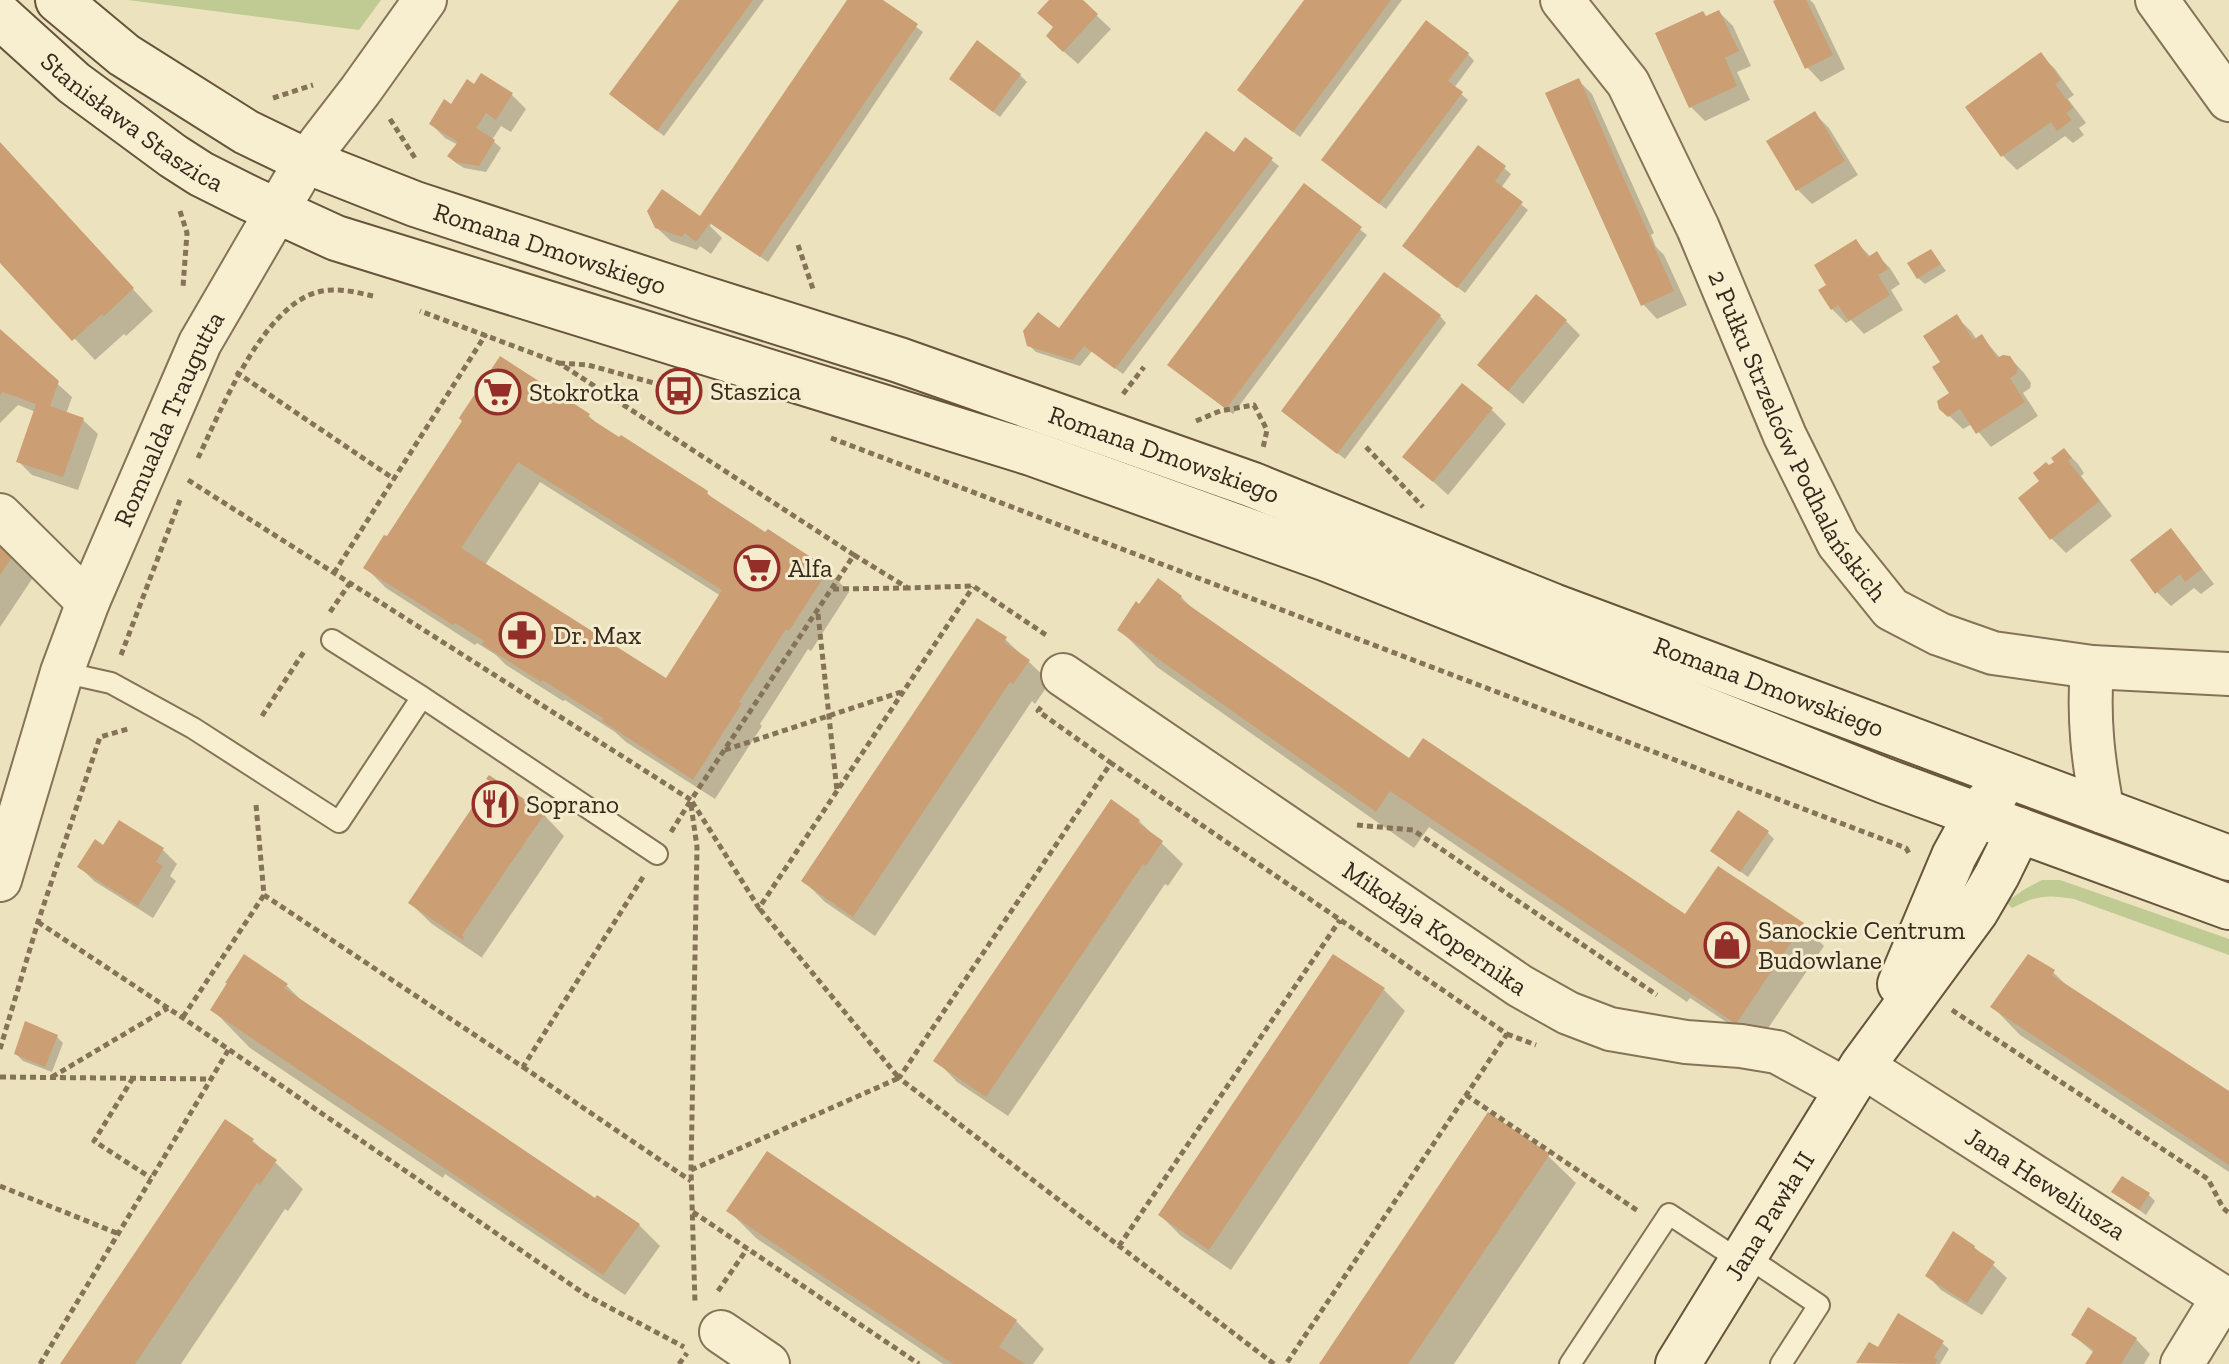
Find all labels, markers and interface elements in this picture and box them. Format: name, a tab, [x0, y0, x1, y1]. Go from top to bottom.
street label: Stanisława Staszica	[34, 45, 229, 199]
street label: Romana Dmowskiego	[429, 195, 670, 301]
street label: 2 Pułku Strzelców Podhalańskich	[1701, 265, 1895, 608]
street label: Romualda Traugutta	[107, 305, 231, 531]
bus stop icon: Staszica	[655, 367, 703, 415]
supermarket icon: Stokrotka	[474, 368, 522, 416]
place label: Staszica	[710, 375, 802, 407]
place label: Stokrotka	[529, 376, 640, 408]
street label: Romana Dmowskiego	[1045, 398, 1285, 510]
supermarket icon: Alfa	[733, 544, 781, 592]
place label: Alfa	[788, 552, 833, 584]
pharmacy icon: Dr. Max	[498, 611, 546, 659]
place label: Dr. Max	[553, 619, 641, 651]
street label: Romana Dmowskiego	[1650, 629, 1888, 744]
restaurant icon: Soprano	[471, 780, 519, 828]
place label: Soprano	[526, 788, 619, 820]
street label: Mikołaja Kopernika	[1336, 854, 1534, 1003]
place label: Sanockie Centrum Budowlane	[1758, 914, 1966, 976]
shop icon: Sanockie Centrum Budowlane	[1703, 921, 1751, 969]
street label: Jana Heweliusza	[1959, 1120, 2132, 1247]
street label: Jana Pawła II	[1717, 1145, 1821, 1286]

